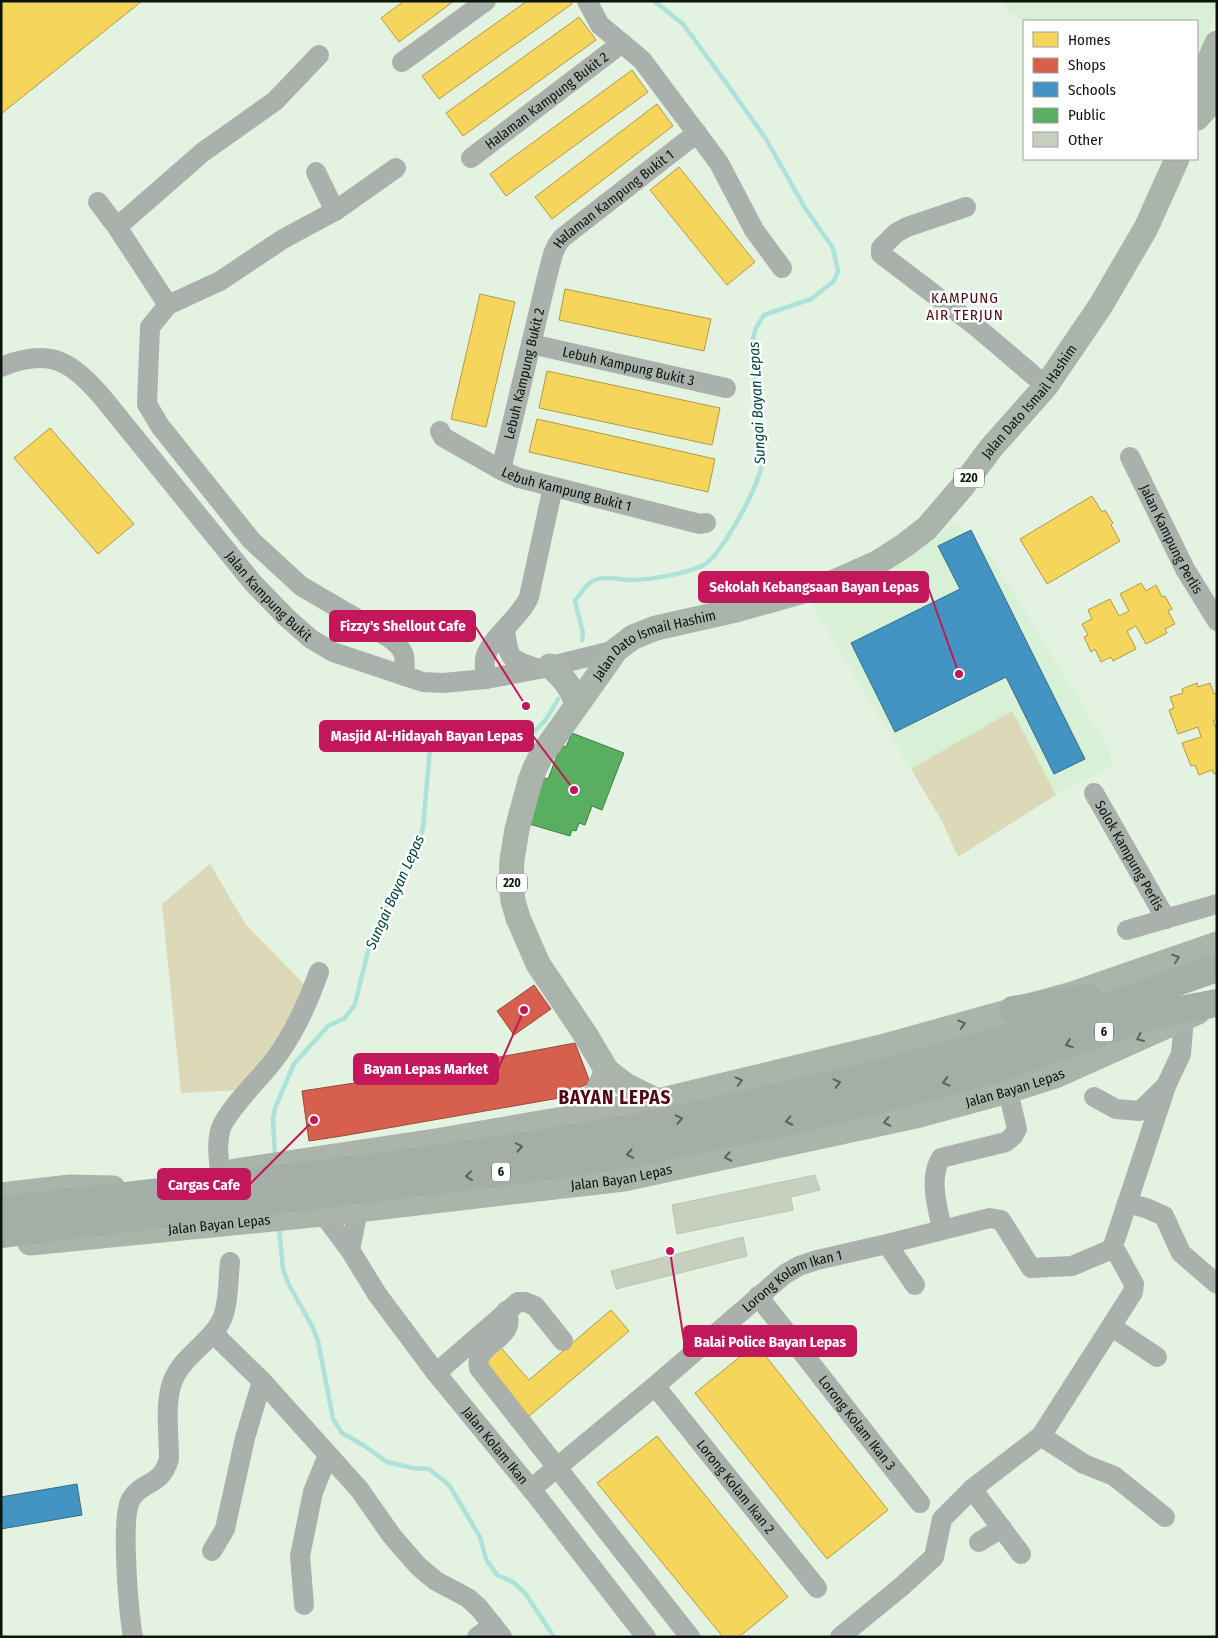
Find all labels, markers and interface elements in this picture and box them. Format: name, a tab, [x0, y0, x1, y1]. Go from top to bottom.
legend	[1023, 20, 1198, 160]
text: Homes	[1068, 31, 1110, 49]
street label: Halaman Kampung Bukit 2	[482, 48, 611, 153]
text: Shops	[1068, 56, 1106, 74]
text: Schools	[1068, 81, 1116, 99]
text: Public	[1068, 106, 1106, 124]
text: Other	[1068, 131, 1104, 149]
street label: Halaman Kampung Bukit 1	[549, 146, 677, 251]
district label: KAMPUNG AIR TERJUN	[926, 289, 1004, 324]
street label: Lebuh Kampung Bukit 2	[500, 306, 548, 441]
water label: Sungai Bayan Lepas	[745, 341, 769, 466]
street label: Jalan Dato Ismail Hashim	[978, 341, 1080, 462]
street label: Lebuh Kampung Bukit 3	[561, 343, 696, 389]
street label: Lebuh Kampung Bukit 1	[499, 463, 633, 515]
road number: 220	[954, 468, 984, 488]
street label: Jalan Kampung Perlis	[1136, 482, 1207, 597]
street label: Jalan Kampung Bukit	[222, 547, 316, 645]
callout: Sekolah Kebangsaan Bayan Lepas	[699, 572, 928, 602]
text: Sekolah Kebangsaan Bayan Lepas	[709, 578, 919, 596]
street label: Jalan Dato Ismail Hashim	[589, 606, 717, 684]
callout: Fizzy's Shellout Cafe	[330, 611, 475, 641]
text: Fizzy's Shellout Cafe	[340, 617, 466, 635]
callout: Masjid Al-Hidayah Bayan Lepas	[320, 721, 533, 751]
text: Masjid Al-Hidayah Bayan Lepas	[331, 727, 524, 745]
street label: Solok Kampung Perlis	[1092, 797, 1168, 914]
water label: Sungai Bayan Lepas	[361, 832, 428, 953]
road number: 220	[497, 874, 527, 892]
one-way arrow	[1171, 954, 1180, 964]
one-way arrow	[957, 1020, 965, 1030]
road number: 6	[1095, 1022, 1113, 1042]
one-way arrow	[1136, 1032, 1145, 1043]
one-way arrow	[1065, 1038, 1074, 1048]
callout: Bayan Lepas Market	[354, 1054, 498, 1084]
text: Bayan Lepas Market	[364, 1060, 489, 1078]
street label: Jalan Bayan Lepas	[963, 1064, 1067, 1111]
one-way arrow	[735, 1076, 744, 1087]
one-way arrow	[942, 1076, 951, 1087]
one-way arrow	[833, 1078, 842, 1089]
district label: BAYAN LEPAS	[559, 1086, 671, 1109]
one-way arrow	[674, 1114, 683, 1125]
one-way arrow	[784, 1115, 793, 1126]
one-way arrow	[882, 1116, 891, 1127]
one-way arrow	[514, 1142, 523, 1152]
one-way arrow	[625, 1148, 634, 1159]
one-way arrow	[724, 1151, 733, 1161]
street label: Jalan Bayan Lepas	[570, 1160, 674, 1194]
road number: 6	[492, 1162, 510, 1182]
callout: Cargas Cafe	[158, 1169, 250, 1199]
one-way arrow	[464, 1171, 473, 1181]
text: Cargas Cafe	[168, 1176, 241, 1194]
street label: Jalan Bayan Lepas	[167, 1211, 271, 1238]
street label: Lorong Kolam Ikan 1	[738, 1246, 844, 1316]
callout: Balai Police Bayan Lepas	[684, 1326, 856, 1356]
text: Balai Police Bayan Lepas	[694, 1333, 846, 1351]
street label: Lorong Kolam Ikan 3	[815, 1372, 900, 1474]
street label: Jalan Kolam Ikan	[459, 1403, 532, 1488]
street label: Lorong Kolam Ikan 2	[693, 1436, 778, 1537]

